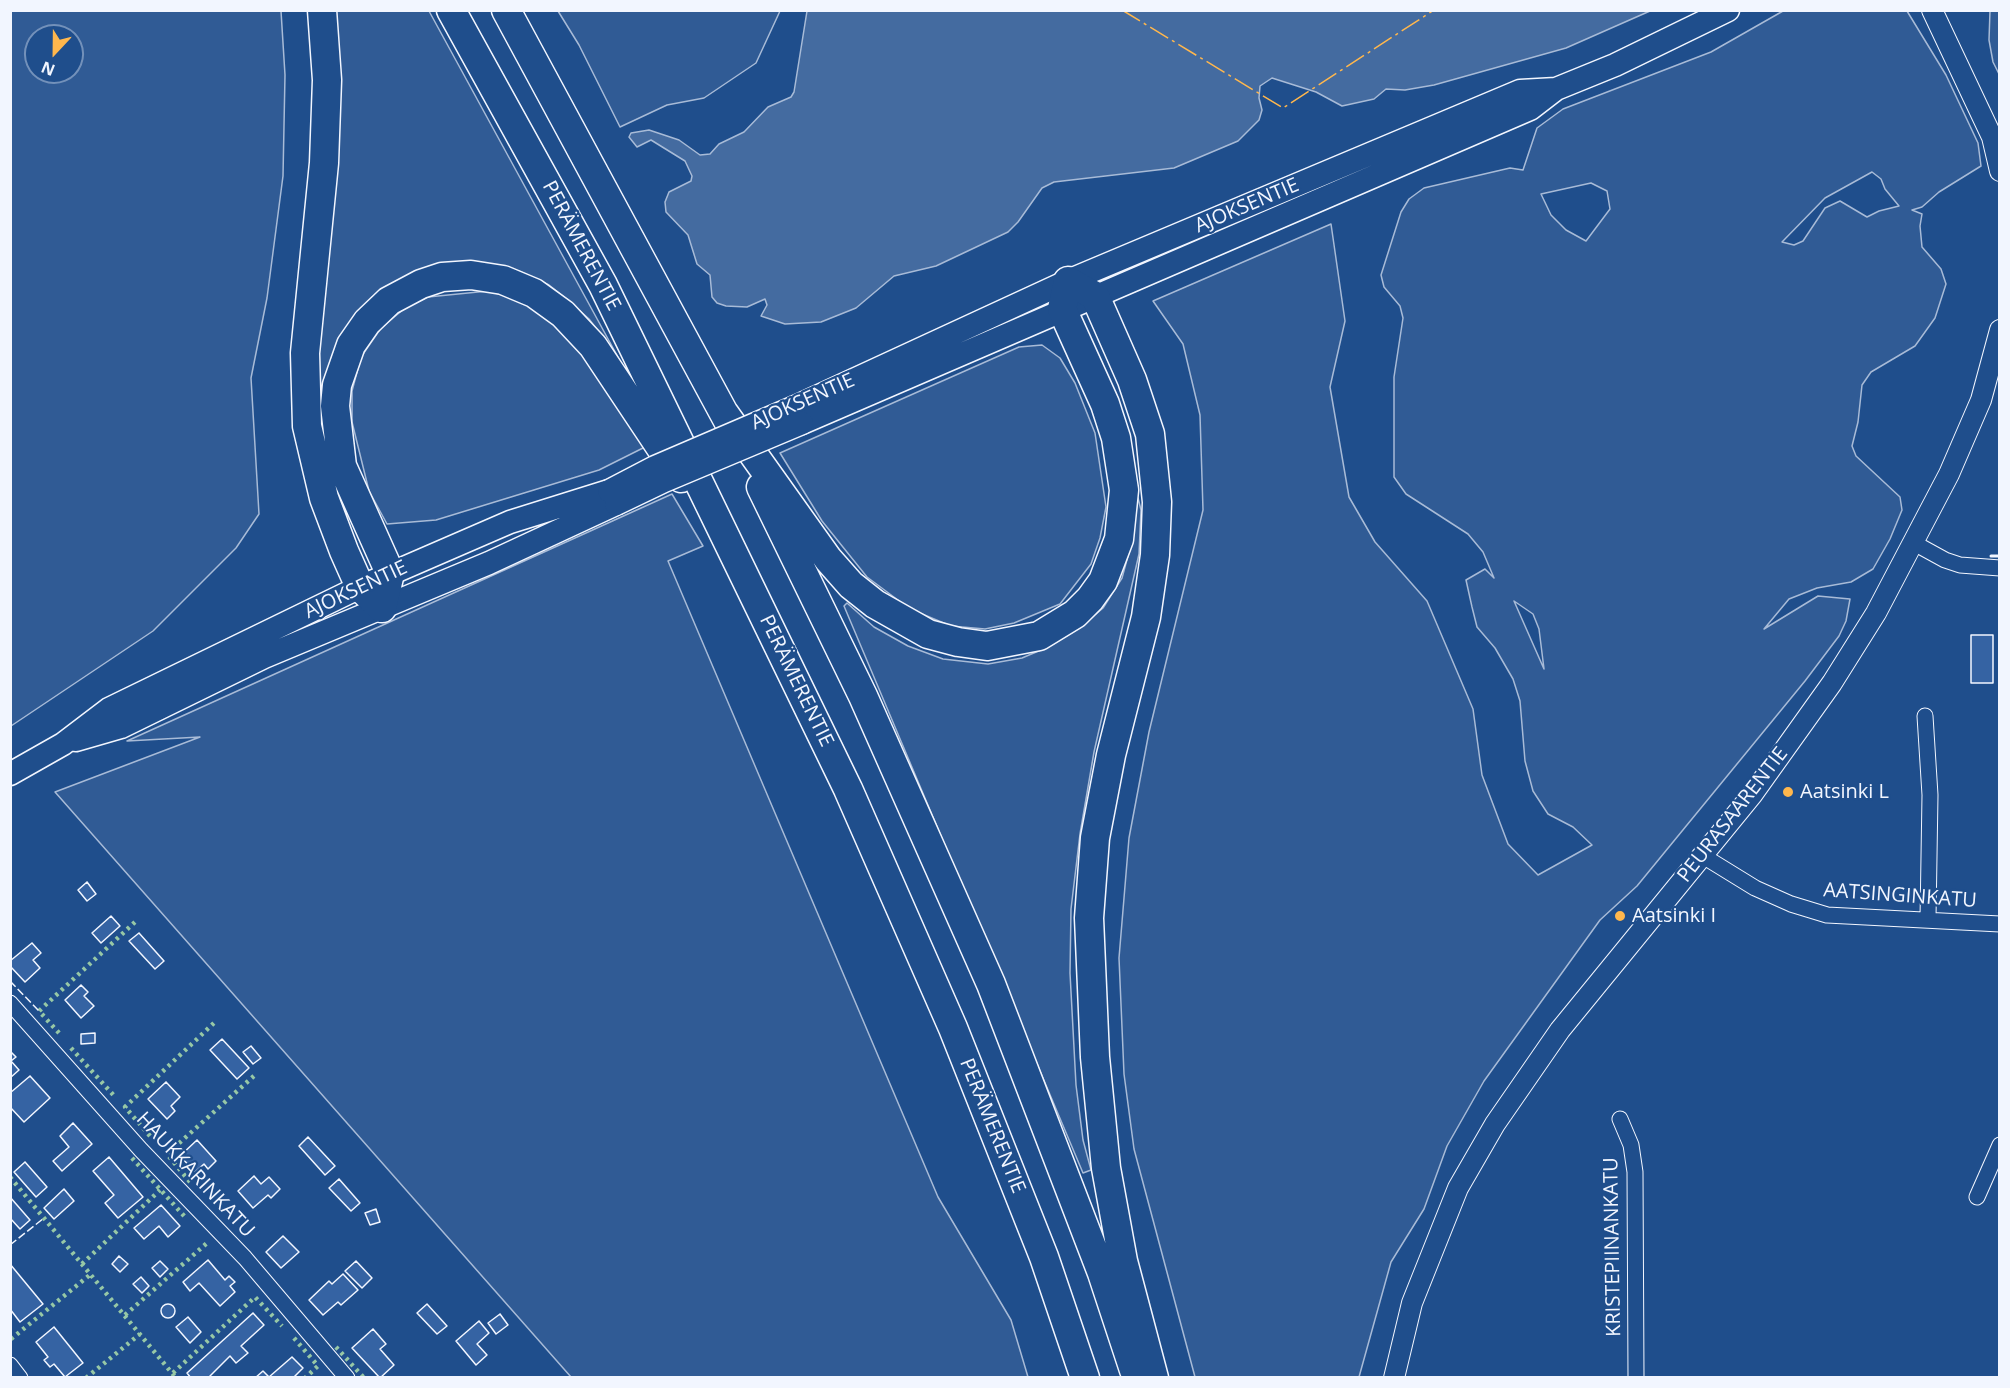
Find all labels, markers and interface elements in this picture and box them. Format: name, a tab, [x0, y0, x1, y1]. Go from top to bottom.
north arrow	[24, 24, 84, 84]
text: N	[38, 56, 58, 81]
street label: AJOKSENTIE	[1191, 173, 1303, 239]
street label: PERÄMERENTIE	[537, 177, 625, 315]
street label: AJOKSENTIE	[748, 369, 858, 435]
street label: AJOKSENTIE	[301, 556, 411, 624]
street label: PERÄMERENTIE	[754, 611, 838, 751]
street label: PEURASAARENTIE	[1673, 743, 1793, 887]
place label: Aatsinki L	[1800, 780, 1889, 804]
marker: Aatsinki L	[1781, 785, 1795, 799]
street label: AATSINGINKATU	[1823, 879, 1977, 913]
place label: Aatsinki I	[1632, 904, 1716, 928]
marker: Aatsinki I	[1613, 909, 1627, 923]
street label: PERÄMERENTIE	[954, 1055, 1030, 1197]
street label: HAUKKARINKATU	[131, 1107, 259, 1243]
street label: KRISTEPIINANKATU	[1599, 1157, 1627, 1337]

